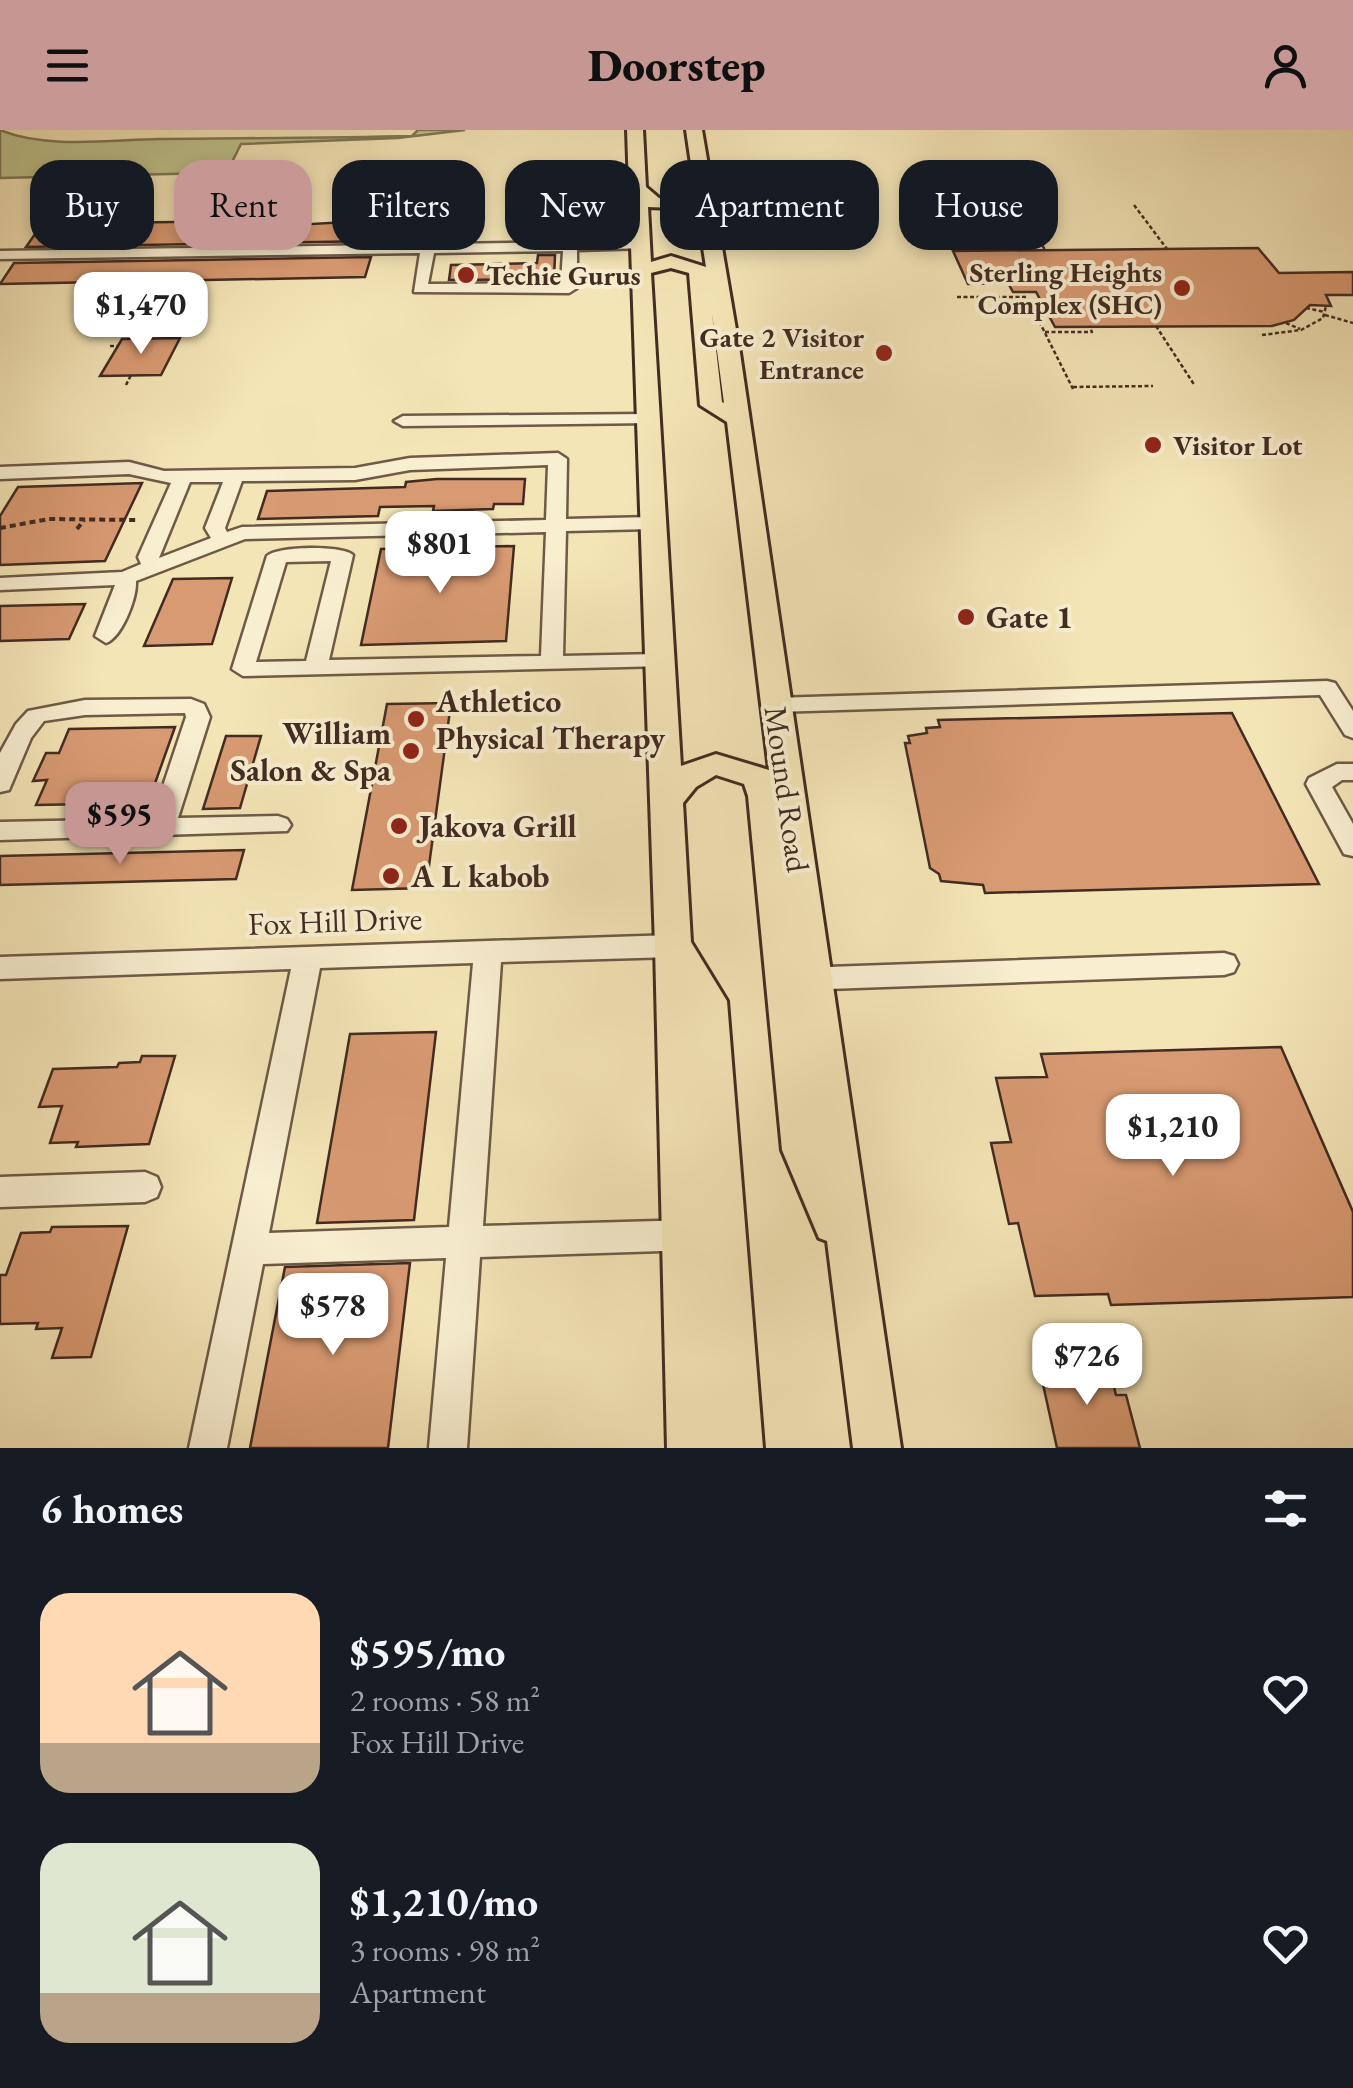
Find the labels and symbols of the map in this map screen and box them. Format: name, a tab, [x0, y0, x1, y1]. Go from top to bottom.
place label: Sterling Heights Complex (SHC)	[970, 254, 1162, 322]
place label: Techie Gurus	[486, 257, 641, 293]
marker: Techie Gurus	[455, 264, 477, 286]
pin: $1,470	[60, 272, 222, 357]
marker: Sterling Heights Complex (SHC)	[1171, 277, 1193, 299]
place label: Gate 2 Visitor Entrance	[700, 319, 864, 387]
marker: Gate 2 Visitor Entrance	[873, 342, 895, 364]
place label: Visitor Lot	[1173, 427, 1303, 463]
marker: Visitor Lot	[1142, 434, 1164, 456]
pin: $801	[381, 511, 499, 596]
place label: Gate 1	[986, 596, 1073, 638]
marker: Gate 1	[955, 606, 977, 628]
place label: Athletico Physical Therapy	[435, 680, 666, 759]
street label: Mound Road	[755, 703, 820, 876]
marker: Athletico Physical Therapy	[405, 708, 427, 730]
place label: William Salon & Spa	[230, 712, 392, 791]
marker: William Salon & Spa	[400, 740, 422, 762]
pin: $595	[61, 782, 179, 867]
place label: Jakova Grill	[416, 805, 577, 847]
marker: Jakova Grill	[388, 815, 410, 837]
place label: A L kabob	[410, 855, 549, 897]
marker: A L kabob	[380, 865, 402, 887]
street label: Fox Hill Drive	[247, 897, 423, 945]
pin: $1,210	[1092, 1094, 1254, 1179]
pin: $578	[274, 1273, 392, 1358]
pin: $726	[1028, 1323, 1146, 1408]

